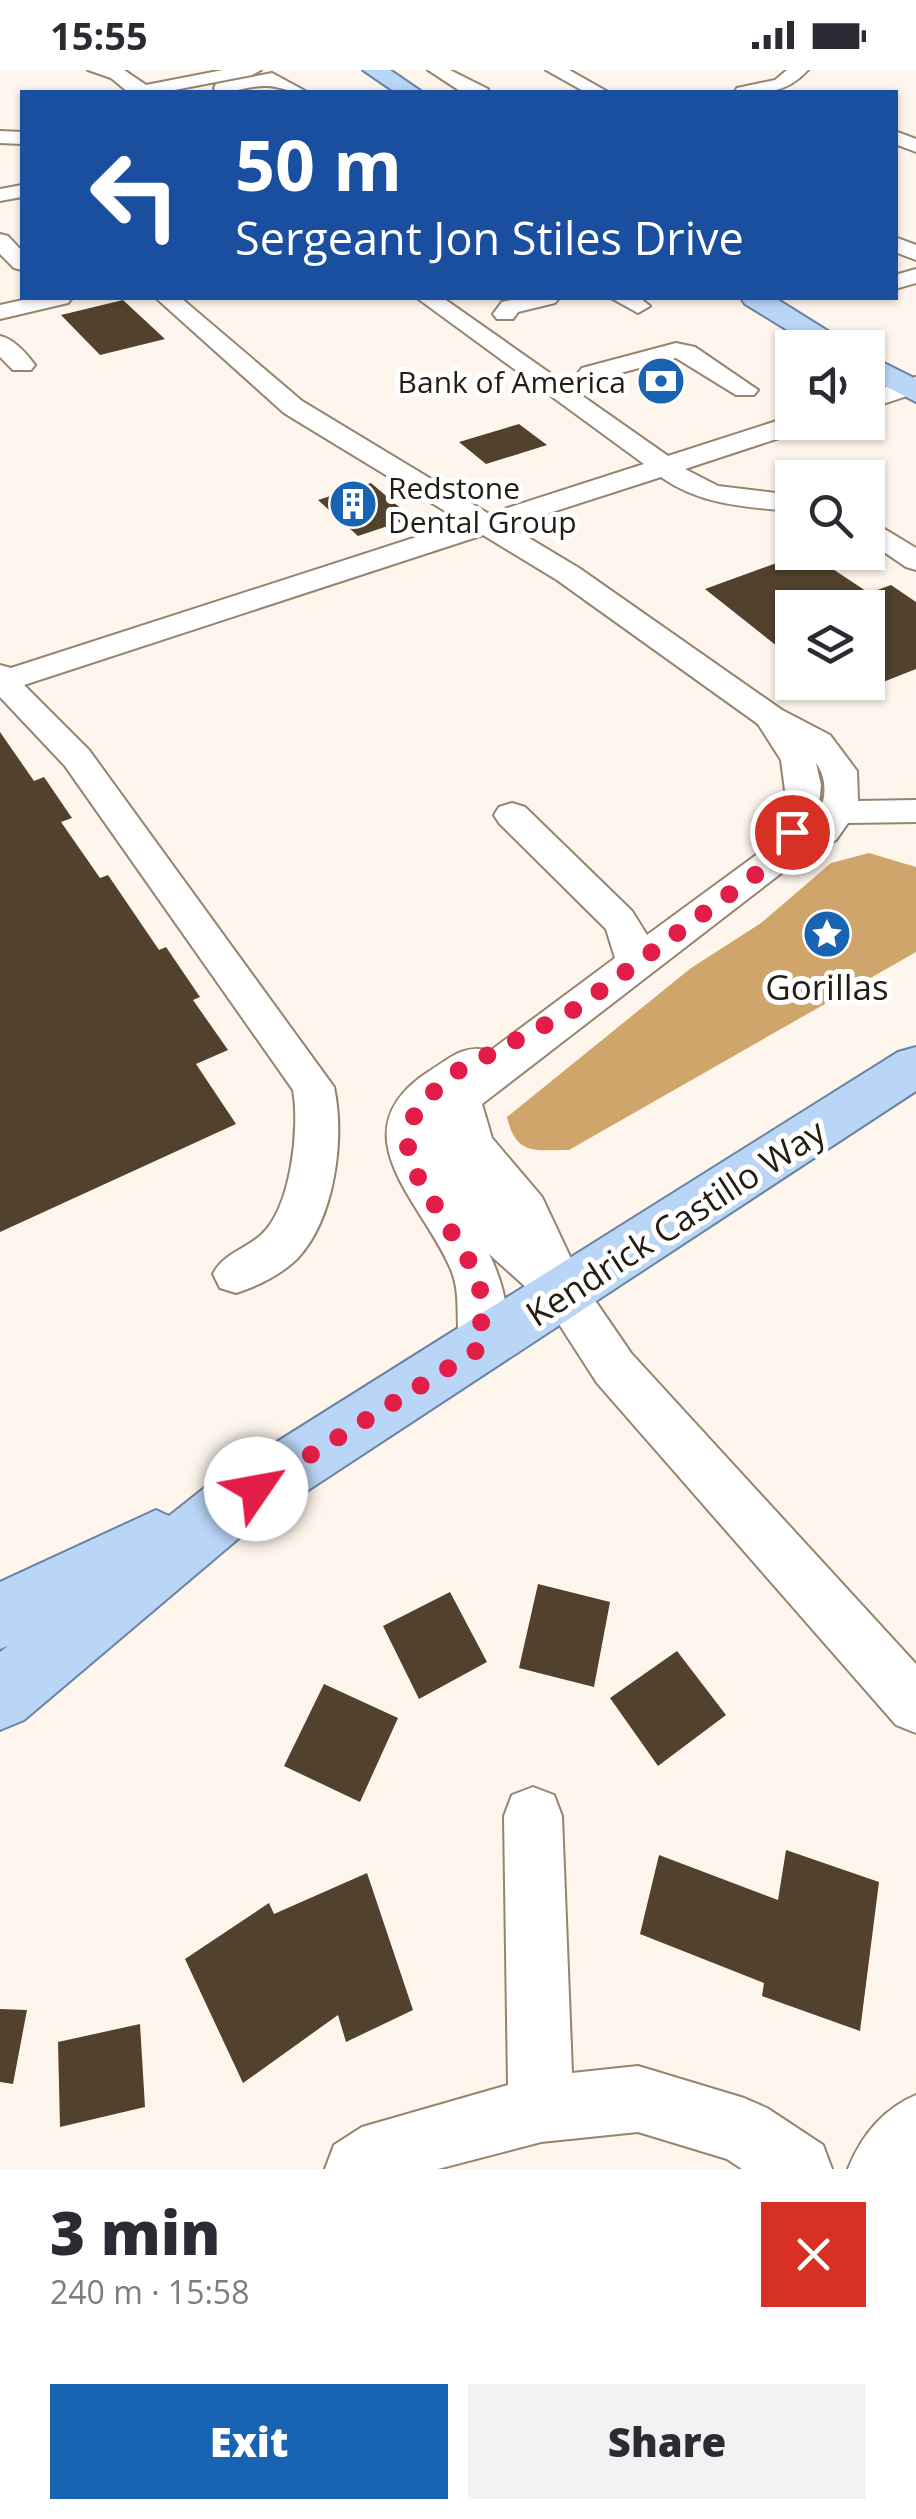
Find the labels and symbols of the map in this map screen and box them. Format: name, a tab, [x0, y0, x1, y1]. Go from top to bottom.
bank icon: Bank of America	[635, 355, 687, 407]
place label: Bank of America	[398, 361, 626, 402]
place label: Redstone Dental Group	[388, 467, 577, 542]
building icon: Redstone Dental Group	[327, 478, 379, 530]
pin	[750, 790, 835, 875]
place icon: Gorillas	[801, 908, 853, 960]
place label: Gorillas	[765, 963, 889, 1010]
street label: Kendrick Castillo Way	[516, 1107, 834, 1336]
position arrow	[204, 1437, 308, 1541]

